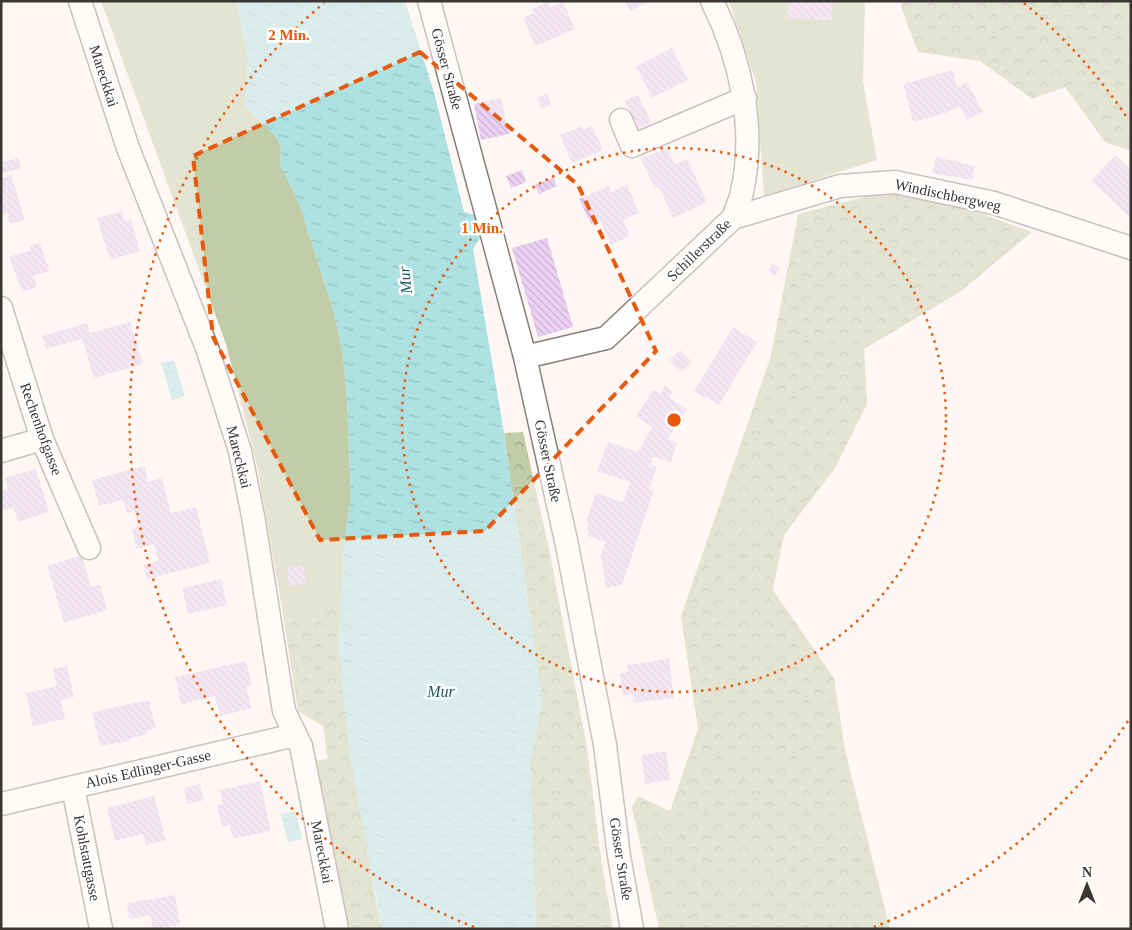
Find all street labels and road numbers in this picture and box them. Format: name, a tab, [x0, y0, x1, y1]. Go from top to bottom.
street label: Gösser Straße	[428, 26, 466, 112]
street label: Mareckkai	[86, 43, 122, 109]
street label: Windischbergweg	[893, 176, 1003, 214]
street label: Schillerstraße	[664, 215, 734, 284]
street label: Rechenhofgasse	[17, 380, 65, 478]
street label: Gösser Straße	[531, 418, 565, 504]
street label: Mareckkai	[223, 424, 255, 490]
street label: Alois Edlinger-Gasse	[84, 747, 213, 791]
street label: Kohlstattgasse	[71, 814, 103, 903]
street label: Gösser Straße	[607, 816, 636, 902]
street label: Mareckkai	[308, 819, 336, 885]

